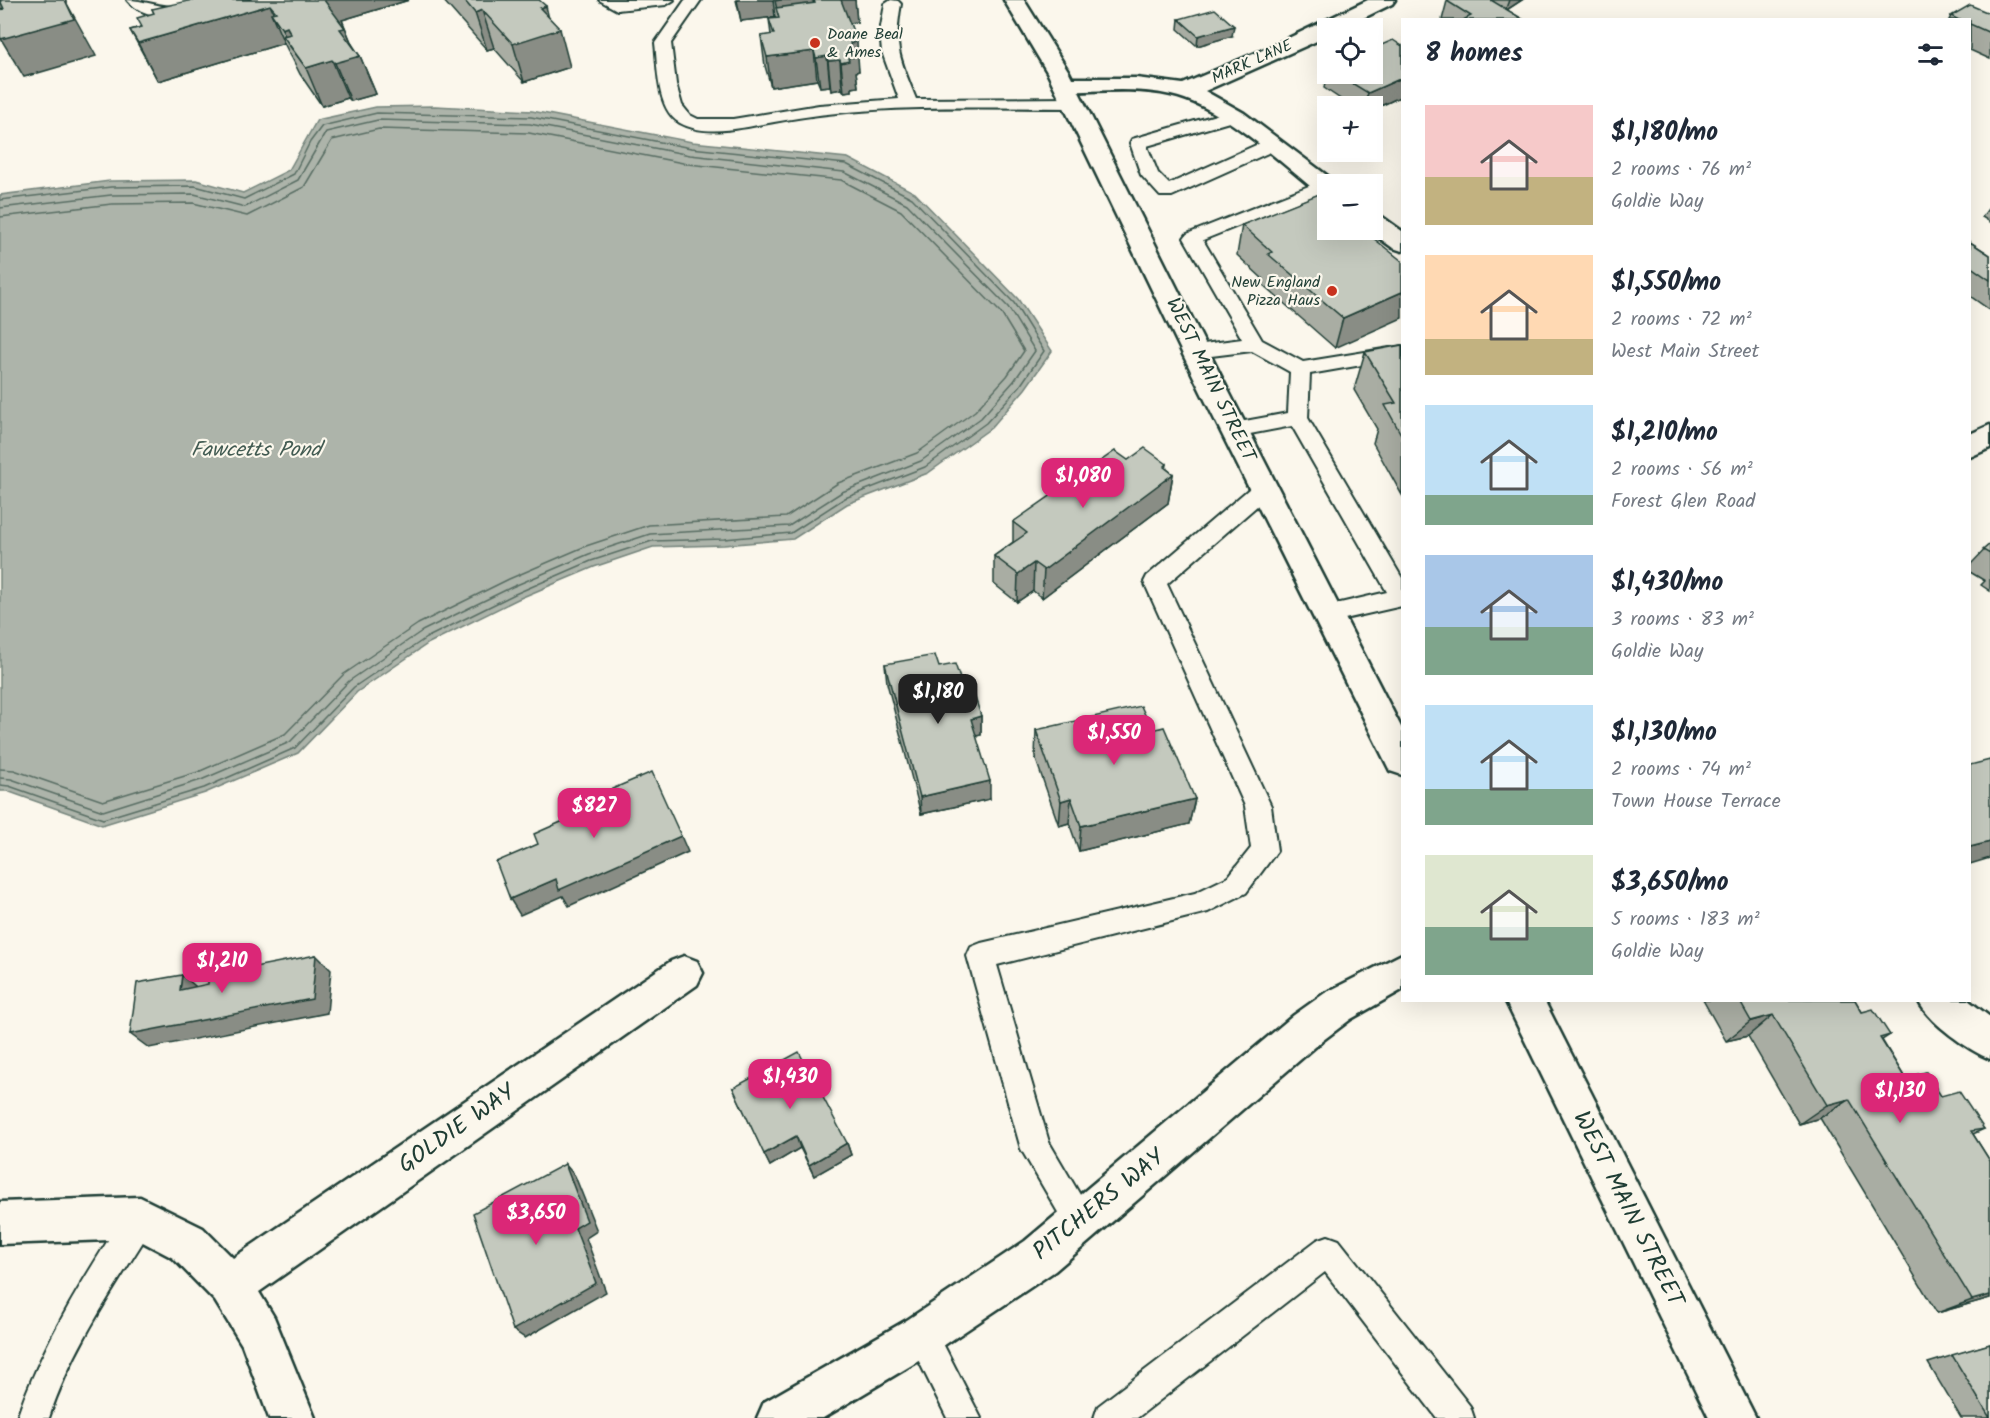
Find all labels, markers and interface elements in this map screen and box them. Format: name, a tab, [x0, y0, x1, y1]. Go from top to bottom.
map controls	[1317, 18, 1383, 240]
button: locate	[1317, 18, 1383, 84]
place label: Doane Beal & Ames	[827, 22, 903, 65]
street label: MARK LANE	[1208, 33, 1297, 91]
text: 8 homes	[1425, 33, 1523, 75]
marker: Doane Beal & Ames	[808, 36, 822, 50]
icon: filters	[1914, 38, 1947, 71]
button: +	[1317, 96, 1383, 162]
text: $1,180/mo	[1611, 112, 1718, 154]
icon: home	[1473, 129, 1545, 201]
text: 2 rooms · 76 m²	[1611, 154, 1751, 186]
button: −	[1317, 174, 1383, 240]
text: Goldie Way	[1611, 186, 1703, 218]
text: $1,550/mo	[1611, 262, 1721, 304]
place label: New England Pizza Haus	[1231, 270, 1321, 313]
icon: home	[1473, 279, 1545, 351]
marker: New England Pizza Haus	[1325, 284, 1339, 298]
street label: WEST MAIN STREET	[1156, 292, 1265, 470]
text: 2 rooms · 72 m²	[1611, 304, 1752, 336]
text: West Main Street	[1611, 336, 1759, 368]
text: $1,210/mo	[1611, 412, 1718, 454]
icon: home	[1473, 429, 1545, 501]
water label: Fawcetts Pond	[191, 434, 326, 467]
text: 2 rooms · 56 m²	[1611, 454, 1753, 486]
pin: $1,080	[1034, 458, 1132, 509]
text: $1,080	[1055, 461, 1111, 493]
text: Forest Glen Road	[1611, 486, 1755, 518]
text: $1,430/mo	[1611, 562, 1723, 604]
icon: home	[1473, 579, 1545, 651]
text: 3 rooms · 83 m²	[1611, 604, 1754, 636]
text: Goldie Way	[1611, 636, 1703, 668]
pin: $1,180	[889, 674, 987, 725]
text: $1,180	[912, 677, 964, 709]
text: $1,130/mo	[1611, 712, 1717, 754]
pin: $1,550	[1065, 715, 1163, 766]
text: $1,550	[1087, 718, 1141, 750]
icon: home	[1473, 729, 1545, 801]
text: 2 rooms · 74 m²	[1611, 754, 1751, 786]
text: Town House Terrace	[1611, 786, 1781, 818]
pin: $827	[558, 788, 630, 839]
text: $827	[572, 791, 616, 823]
text: $3,650/mo	[1611, 862, 1729, 904]
icon: home	[1473, 879, 1545, 951]
text: 5 rooms · 183 m²	[1611, 904, 1760, 936]
text: Goldie Way	[1611, 936, 1703, 968]
pin: $1,210	[173, 943, 271, 994]
text: $1,210	[196, 946, 248, 978]
pin: $1,430	[741, 1059, 839, 1110]
text: $1,430	[762, 1062, 818, 1094]
street label: GOLDIE WAY	[390, 1073, 525, 1184]
pin: $1,130	[1851, 1073, 1949, 1124]
text: $1,130	[1875, 1076, 1925, 1108]
street label: WEST MAIN STREET	[1562, 1104, 1695, 1316]
street label: PITCHERS WAY	[1024, 1138, 1175, 1271]
pin: $3,650	[487, 1195, 585, 1246]
text: $3,650	[506, 1198, 566, 1230]

